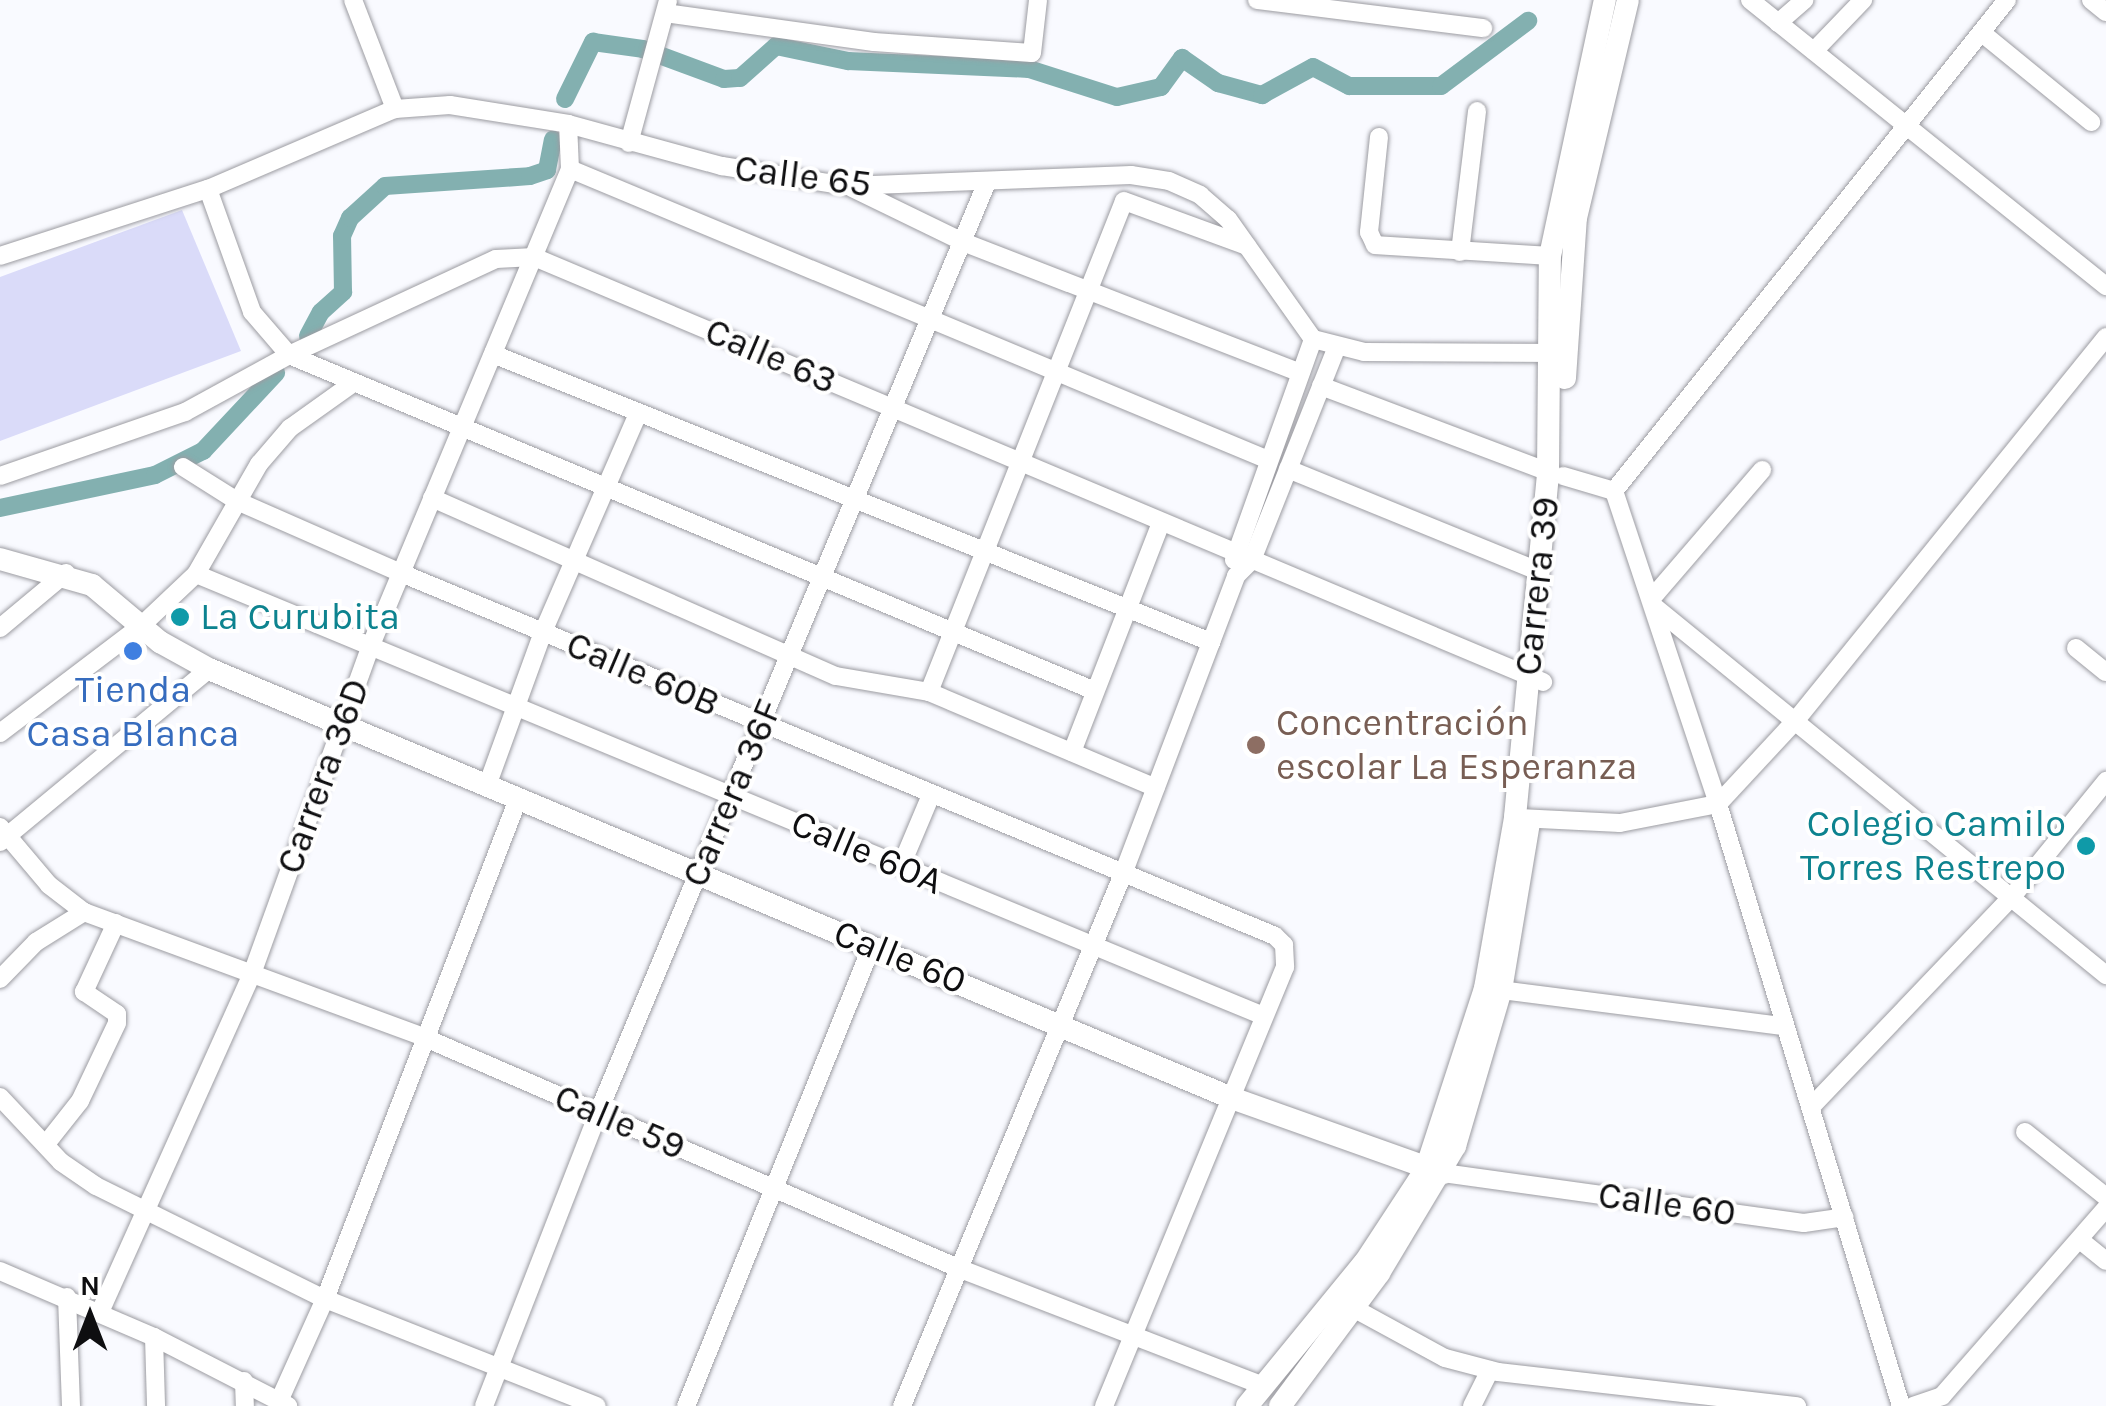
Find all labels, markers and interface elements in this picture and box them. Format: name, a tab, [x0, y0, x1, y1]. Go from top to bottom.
street label: Calle 65	[732, 145, 874, 207]
street label: Calle 63	[698, 308, 844, 404]
street label: Carrera 39	[1505, 494, 1569, 678]
place label: La Curubita	[200, 594, 400, 640]
marker: La Curubita	[169, 606, 191, 628]
street label: Calle 60B	[560, 621, 726, 727]
marker: Tienda Casa Blanca	[122, 640, 144, 662]
place label: Tienda Casa Blanca	[27, 667, 239, 756]
street label: Carrera 36D	[267, 672, 379, 880]
street label: Carrera 36F	[672, 693, 792, 893]
place label: Concentración escolar La Esperanza	[1276, 700, 1637, 789]
marker: Concentración escolar La Esperanza	[1245, 734, 1267, 756]
street label: Calle 60A	[784, 800, 950, 904]
place label: Colegio Camilo Torres Restrepo	[1800, 801, 2066, 891]
marker: Colegio Camilo Torres Restrepo	[2075, 835, 2097, 857]
street label: Calle 60	[827, 910, 973, 1004]
street label: Calle 59	[548, 1074, 692, 1170]
street label: Calle 60	[1595, 1172, 1739, 1236]
north arrow	[40, 1266, 140, 1366]
text: N	[80, 1269, 100, 1302]

